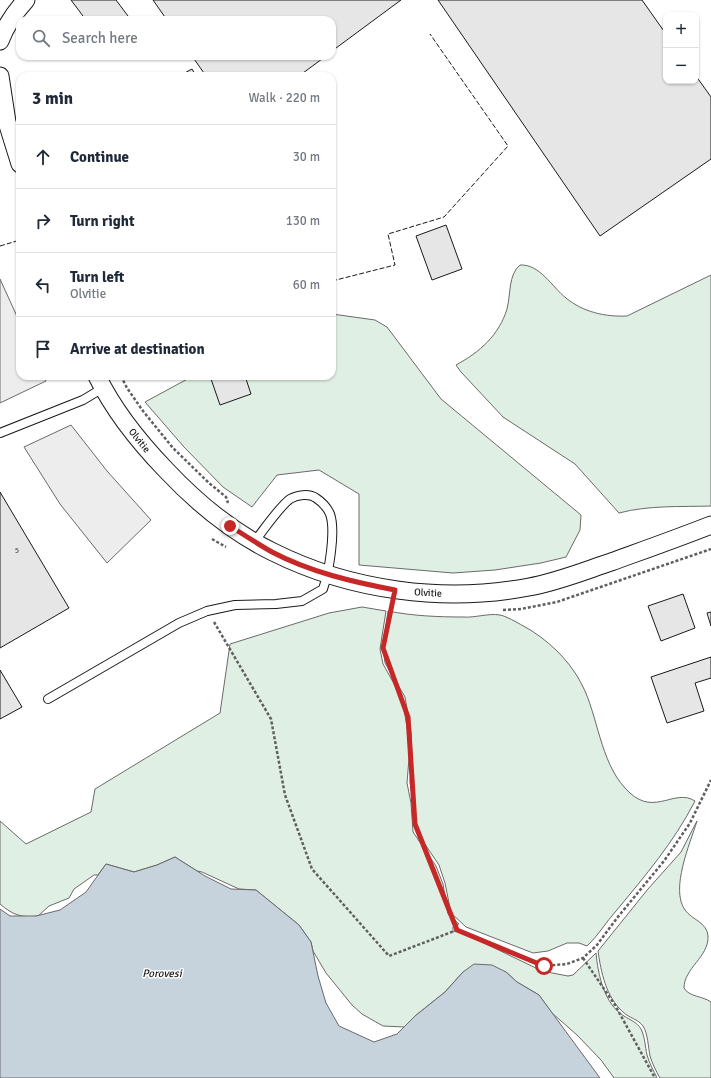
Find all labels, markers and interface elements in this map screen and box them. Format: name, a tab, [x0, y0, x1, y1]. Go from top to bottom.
map controls	[663, 12, 699, 84]
button: +	[663, 12, 699, 48]
search box	[16, 16, 336, 60]
icon: search	[30, 27, 52, 49]
text: Search here	[62, 29, 138, 47]
button: −	[663, 48, 699, 84]
text: 3 min	[32, 88, 73, 109]
text: Walk · 220 m	[249, 90, 320, 106]
icon: ahead	[32, 146, 54, 168]
text: Continue	[70, 148, 129, 166]
text: 30 m	[293, 149, 320, 165]
icon: right	[32, 210, 54, 232]
text: Turn right	[70, 212, 135, 230]
text: 130 m	[286, 213, 320, 229]
text: Turn left	[70, 268, 124, 286]
icon: left	[32, 274, 54, 296]
text: 60 m	[293, 277, 320, 293]
text: Olvitie	[70, 286, 106, 302]
icon: arrive	[32, 338, 54, 360]
text: Arrive at destination	[70, 340, 205, 358]
street label: Olvitie	[126, 426, 153, 455]
route end	[221, 517, 239, 535]
house number: 5	[15, 545, 19, 555]
street label: Olvitie	[414, 586, 442, 600]
route start	[535, 957, 553, 975]
water label: Porovesi	[142, 967, 183, 980]

